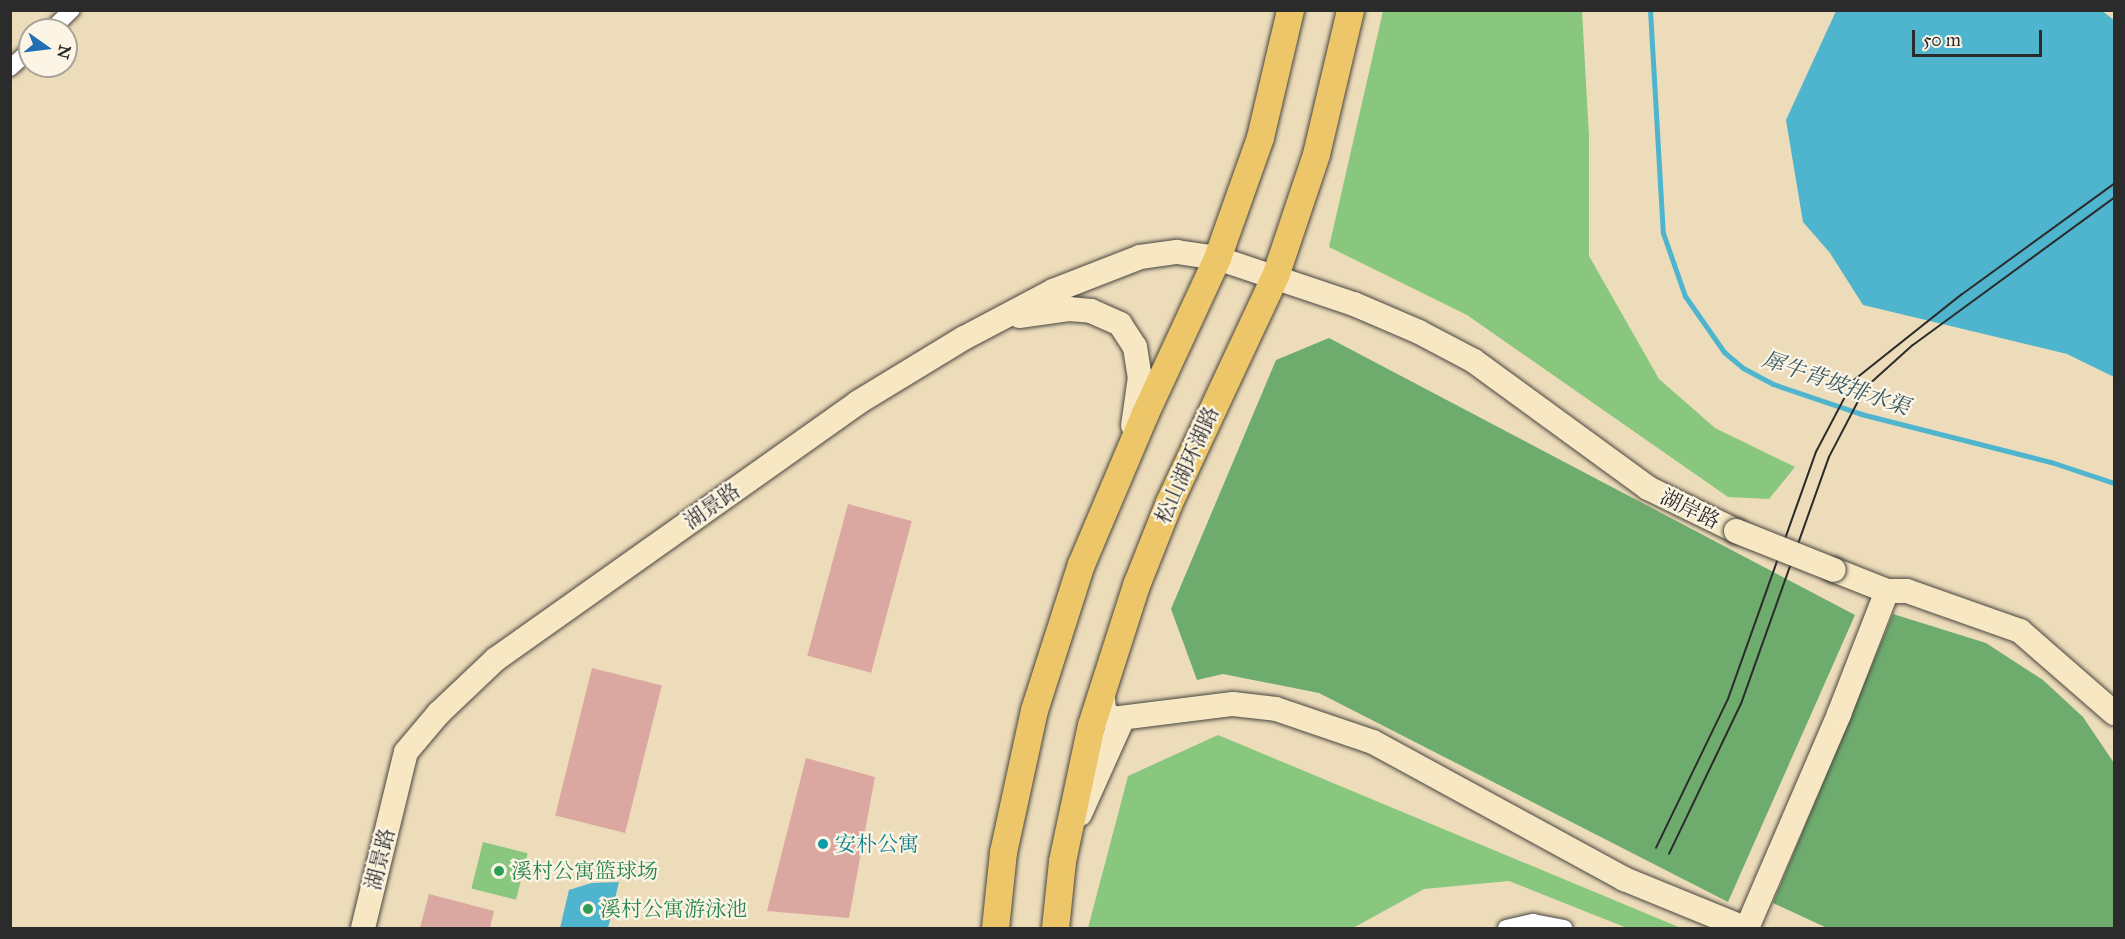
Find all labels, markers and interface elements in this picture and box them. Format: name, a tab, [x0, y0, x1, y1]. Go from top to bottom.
north arrow	[18, 18, 78, 78]
scale bar	[1915, 18, 2046, 56]
text: 50 m	[1923, 29, 1961, 51]
text: N	[53, 43, 75, 61]
water label: 犀牛背坡排水渠	[1759, 345, 1913, 421]
street label: 松山湖环湖路	[1150, 402, 1224, 528]
street label: 湖景路	[679, 478, 745, 534]
street label: 湖岸路	[1656, 484, 1724, 534]
street label: 湖景路	[360, 825, 400, 893]
place label: 安朴公寓	[835, 831, 919, 857]
marker: 安朴公寓	[816, 837, 830, 851]
place label: 溪村公寓篮球场	[511, 858, 658, 884]
marker: 溪村公寓篮球场	[492, 864, 506, 878]
place label: 溪村公寓游泳池	[600, 896, 747, 922]
marker: 溪村公寓游泳池	[581, 902, 595, 916]

